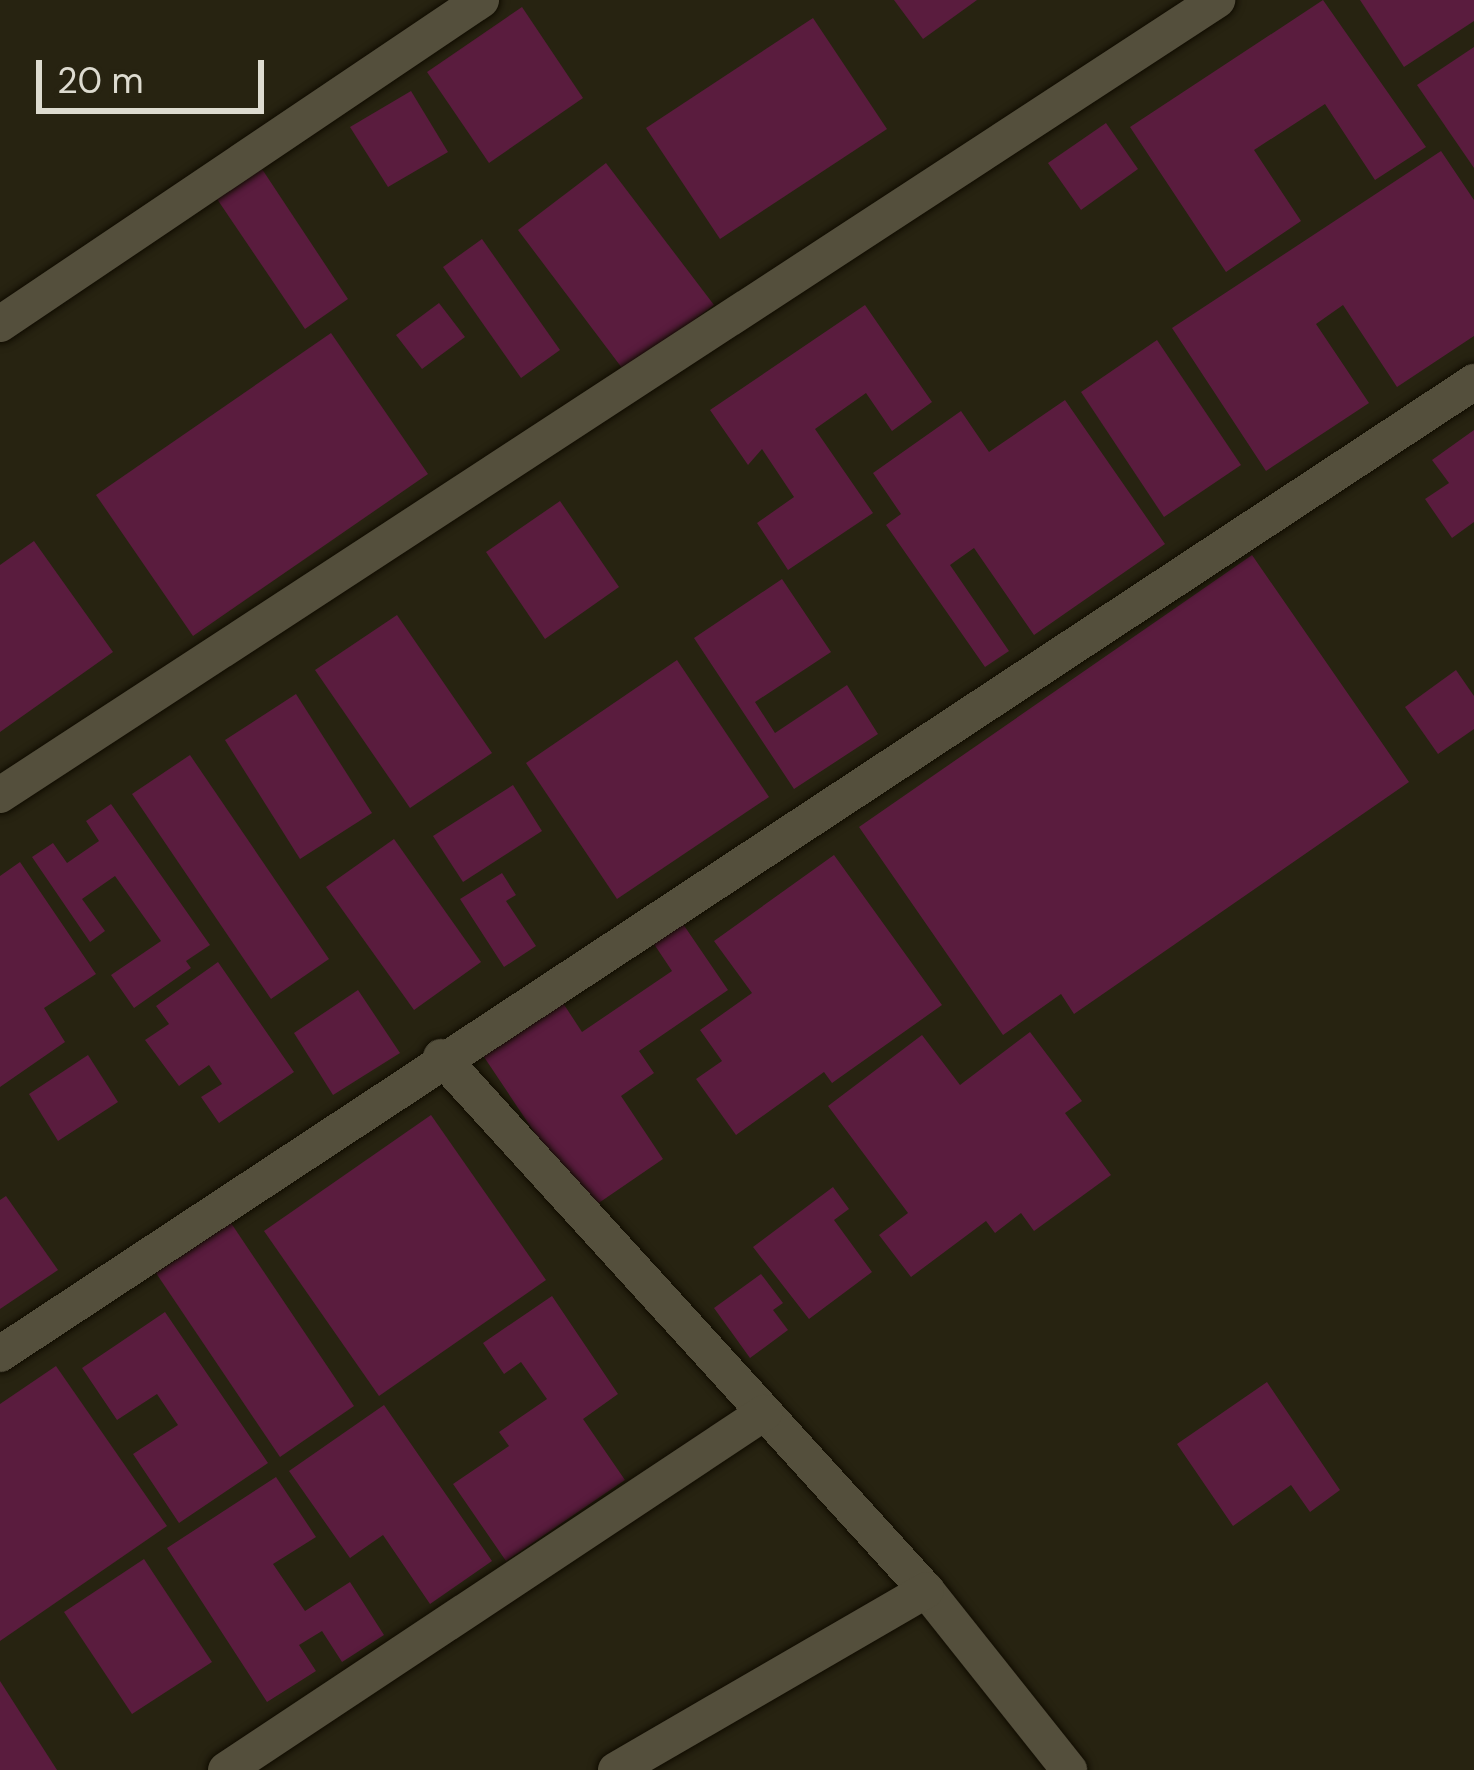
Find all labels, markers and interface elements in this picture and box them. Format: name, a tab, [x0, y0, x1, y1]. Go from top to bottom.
scale bar	[42, 36, 270, 110]
text: 20 m	[57, 57, 144, 104]

